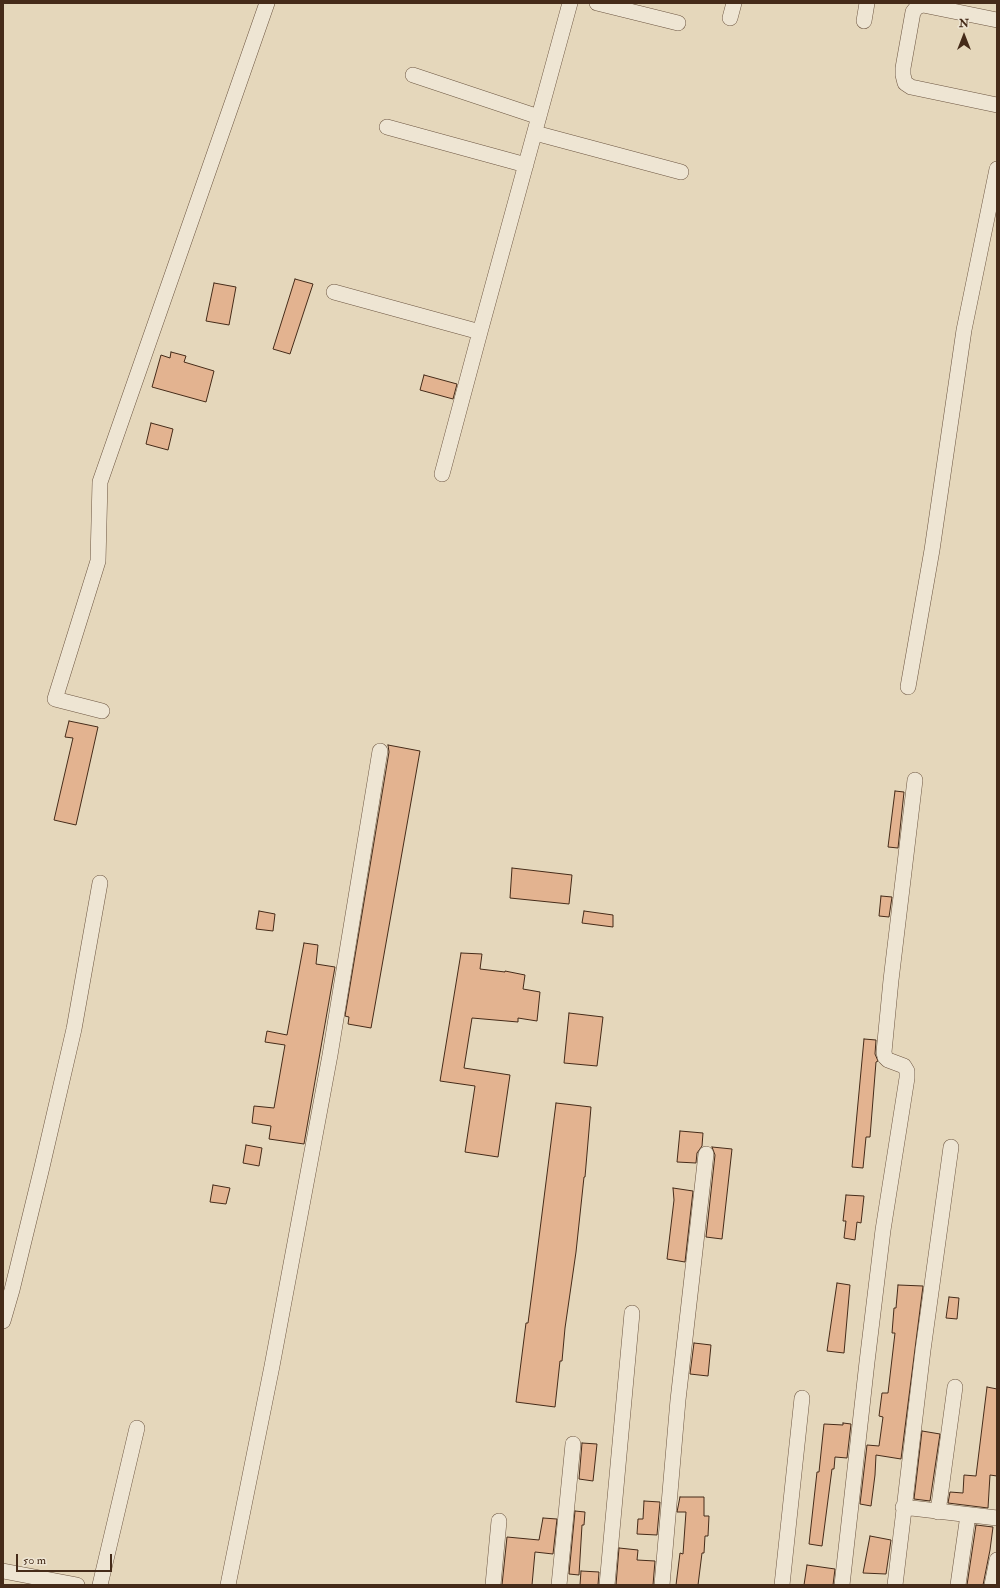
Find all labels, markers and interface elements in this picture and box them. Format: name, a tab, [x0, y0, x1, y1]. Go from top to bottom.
north arrow	[944, 16, 984, 56]
text: N	[959, 17, 969, 30]
scale bar	[18, 1546, 114, 1572]
text: 50 m	[23, 1553, 46, 1568]

